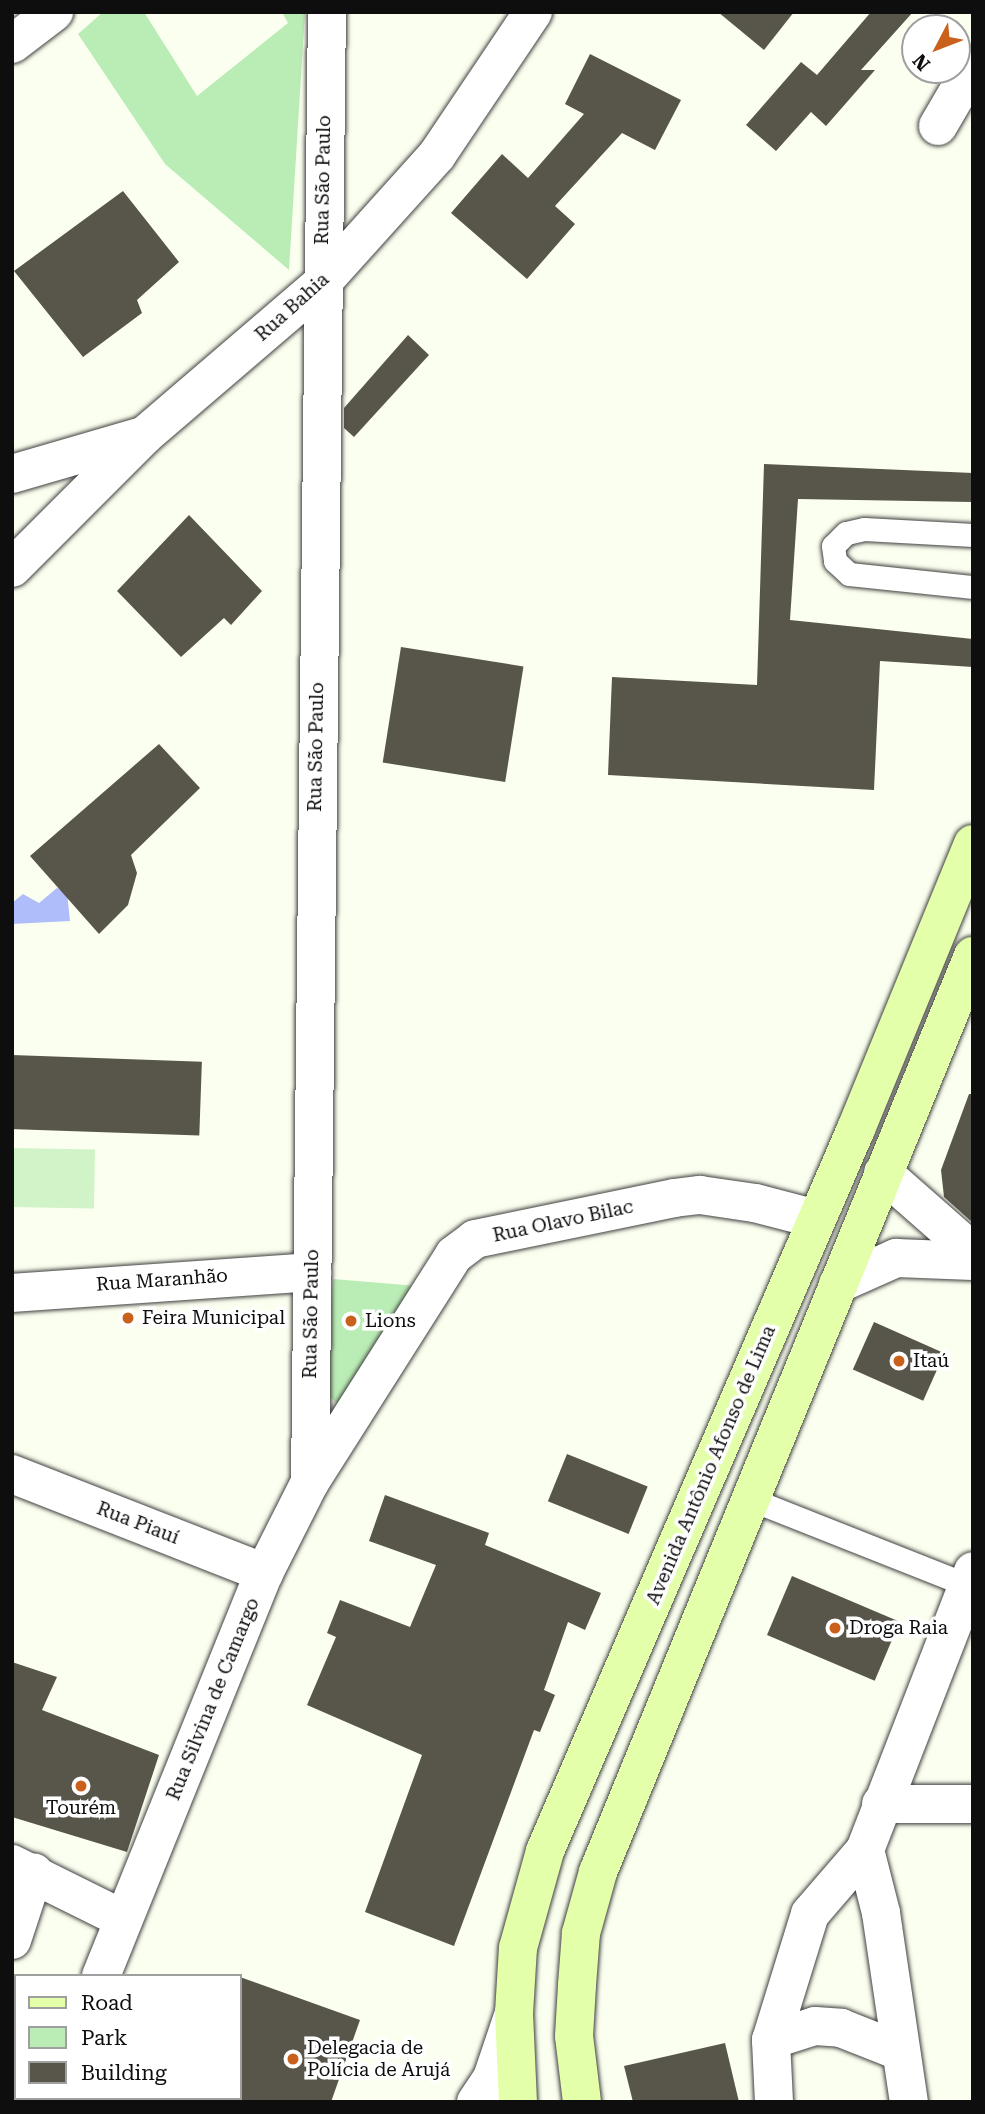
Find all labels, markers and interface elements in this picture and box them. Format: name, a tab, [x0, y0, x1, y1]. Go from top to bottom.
north arrow	[901, 14, 971, 84]
text: N	[908, 49, 935, 75]
street label: Rua São Paulo	[310, 115, 336, 245]
street label: Rua Bahia	[250, 268, 334, 346]
street label: Rua São Paulo	[303, 682, 329, 812]
street label: Rua Olavo Bilac	[491, 1195, 635, 1247]
street label: Rua São Paulo	[298, 1249, 324, 1379]
street label: Rua Maranhão	[95, 1264, 229, 1296]
place label: Feira Municipal	[142, 1307, 285, 1329]
marker: Feira Municipal	[120, 1310, 136, 1326]
place label: Lions	[365, 1310, 416, 1332]
marker: Lions	[343, 1313, 359, 1329]
street label: Avenida Antônio Afonso de Lima	[642, 1322, 780, 1608]
place label: Itaú	[913, 1350, 949, 1372]
marker: Itaú	[891, 1353, 907, 1369]
street label: Rua Piauí	[94, 1497, 182, 1549]
street label: Rua Silvina de Camargo	[162, 1594, 264, 1804]
place label: Droga Raia	[849, 1617, 948, 1639]
marker: Droga Raia	[827, 1620, 843, 1636]
marker: Tourém	[73, 1778, 89, 1794]
place label: Tourém	[46, 1797, 116, 1819]
legend	[14, 1974, 242, 2100]
text: Road	[81, 1991, 133, 2015]
text: Park	[81, 2026, 127, 2050]
place label: Delegacia de Polícia de Arujá	[307, 2037, 450, 2081]
marker: Delegacia de Polícia de Arujá	[285, 2051, 301, 2067]
text: Building	[81, 2061, 167, 2085]

